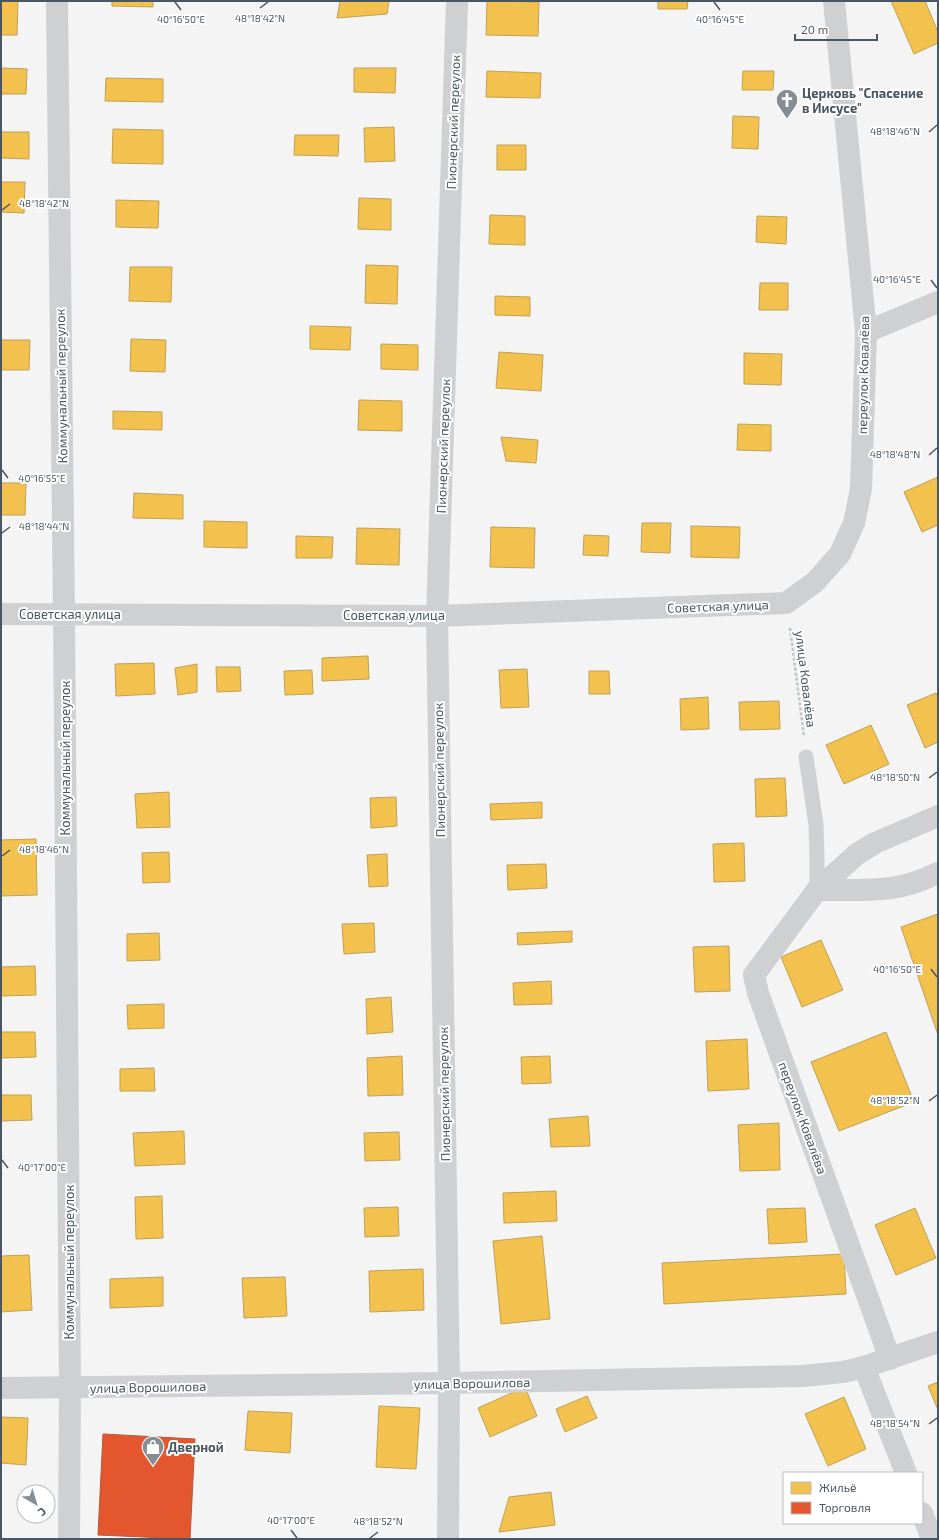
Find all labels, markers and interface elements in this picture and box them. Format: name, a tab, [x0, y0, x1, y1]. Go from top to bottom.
text: 48°18'42"N	[235, 12, 285, 24]
text: 40°16'50"E	[157, 13, 205, 25]
text: 40°16'45"E	[696, 13, 744, 25]
scale bar	[795, 16, 877, 42]
text: 20 m	[801, 22, 828, 36]
street label: Пионерский переулок	[443, 54, 463, 190]
place label: Церковь "Спасение в Иисусе"	[802, 85, 923, 116]
church icon: Церковь "Спасение в Иисусе"	[774, 87, 800, 120]
text: 48°18'46"N	[870, 125, 920, 137]
text: 48°18'42"N	[19, 197, 69, 209]
text: 40°16'45"E	[873, 273, 921, 285]
street label: Коммунальный переулок	[52, 308, 70, 464]
street label: переулок Ковалёва	[854, 316, 872, 434]
street label: Пионерский переулок	[433, 378, 453, 514]
text: 48°18'48"N	[870, 448, 920, 460]
text: 40°16'55"E	[18, 472, 66, 484]
text: 48°18'44"N	[19, 520, 69, 532]
street label: Советская улица	[667, 596, 769, 616]
street label: Советская улица	[19, 606, 121, 622]
street label: Советская улица	[343, 607, 445, 623]
street label: улица Ковалёва	[792, 630, 820, 728]
street label: Коммунальный переулок	[57, 680, 73, 835]
street label: Пионерский переулок	[430, 703, 448, 837]
text: 48°18'50"N	[870, 771, 920, 783]
text: 48°18'46"N	[19, 843, 69, 855]
text: 40°16'50"E	[873, 963, 921, 975]
street label: Пионерский переулок	[435, 1027, 453, 1161]
street label: переулок Ковалёва	[775, 1060, 831, 1176]
text: 48°18'52"N	[870, 1094, 920, 1106]
text: 40°17'00"E	[18, 1161, 66, 1173]
street label: Коммунальный переулок	[61, 1184, 77, 1339]
street label: улица Ворошилова	[413, 1374, 531, 1392]
street label: улица Ворошилова	[89, 1378, 207, 1396]
text: 48°18'54"N	[870, 1417, 920, 1429]
shop icon: Дверной	[140, 1434, 166, 1467]
place label: Дверной	[168, 1439, 224, 1455]
legend	[783, 1472, 923, 1524]
text: Жильё	[819, 1480, 856, 1494]
north arrow	[16, 1484, 56, 1524]
text: Торговля	[819, 1500, 871, 1514]
text: С	[35, 1505, 49, 1520]
text: 40°17'00"E	[267, 1514, 315, 1526]
text: 48°18'52"N	[353, 1515, 403, 1527]

